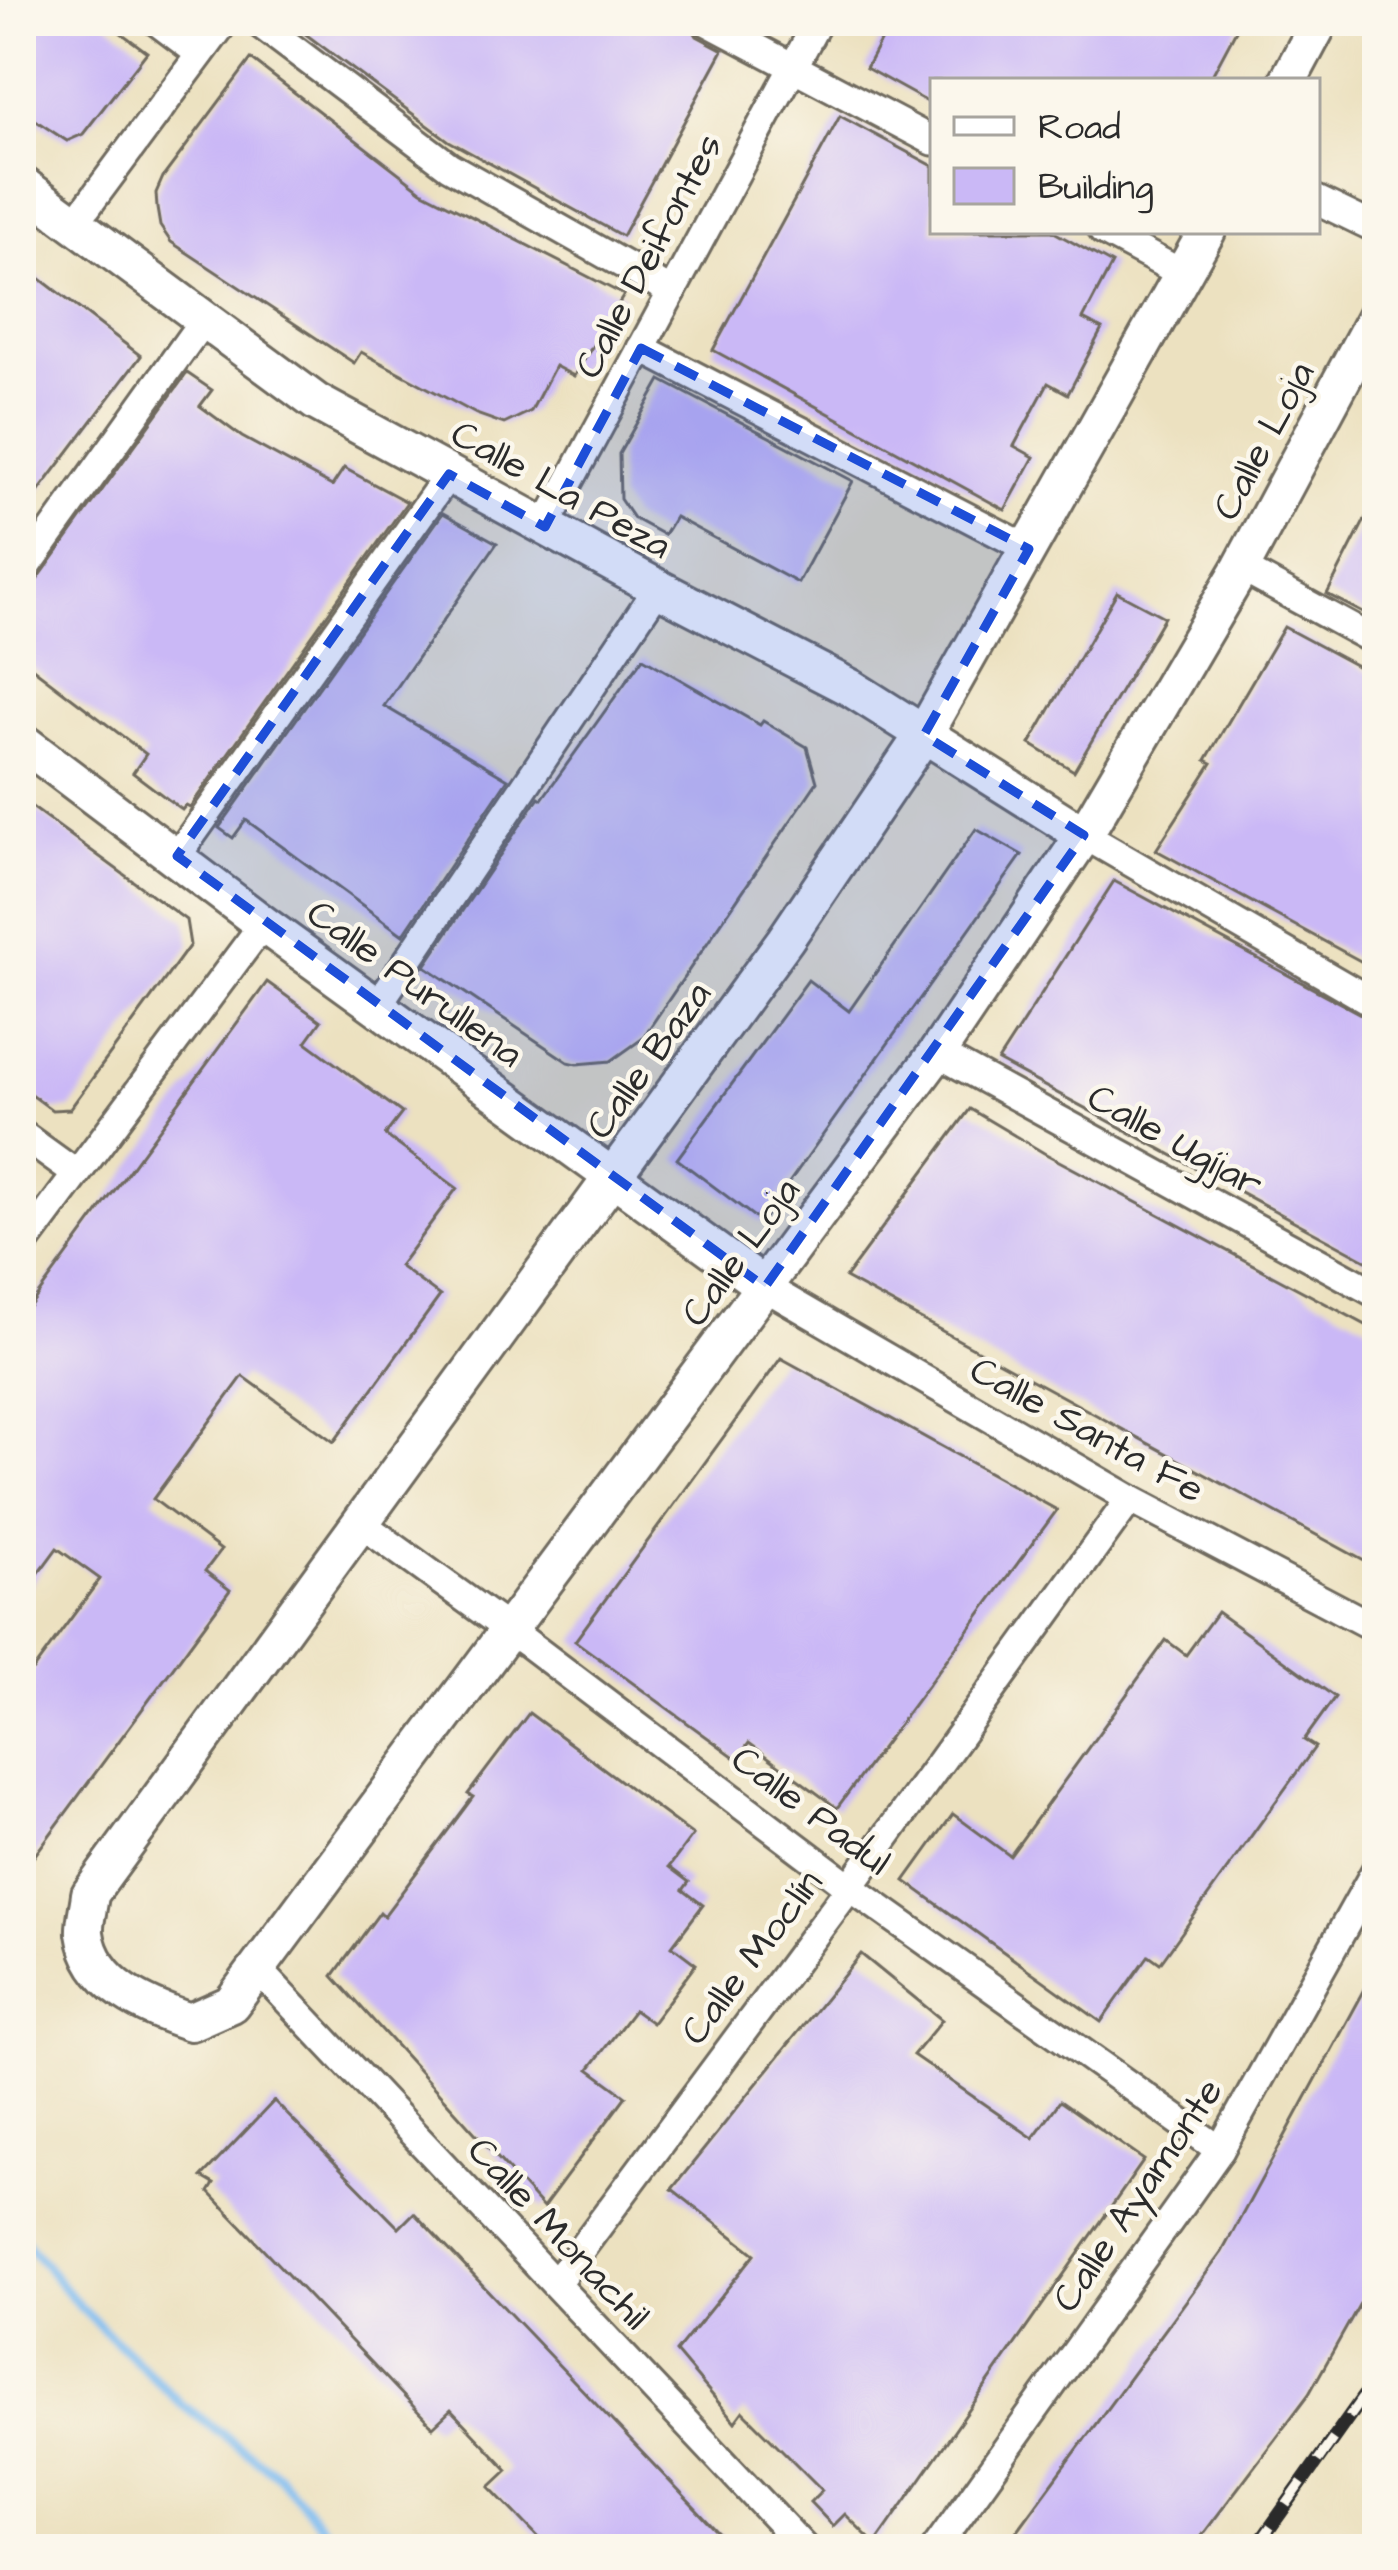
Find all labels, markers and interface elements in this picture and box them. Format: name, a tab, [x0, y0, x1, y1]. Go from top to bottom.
legend	[930, 78, 1320, 234]
text: Road	[1038, 102, 1121, 153]
street label: Calle Deifontes	[562, 125, 737, 388]
text: Building	[1038, 162, 1153, 214]
street label: Calle Loja	[1200, 353, 1329, 530]
street label: Calle La Peza	[441, 408, 680, 573]
street label: Calle Purullena	[295, 888, 533, 1081]
street label: Calle Baza	[574, 971, 725, 1151]
street label: Calle Ugíjar	[1077, 1071, 1272, 1212]
street label: Calle Loja	[669, 1167, 814, 1338]
street label: Calle Santa Fe	[960, 1344, 1213, 1517]
street label: Calle Padul	[719, 1734, 901, 1889]
street label: Calle Moclín	[669, 1859, 836, 2057]
street label: Calle Ayamonte	[1040, 2068, 1238, 2324]
street label: Calle Monachil	[454, 2126, 661, 2342]

